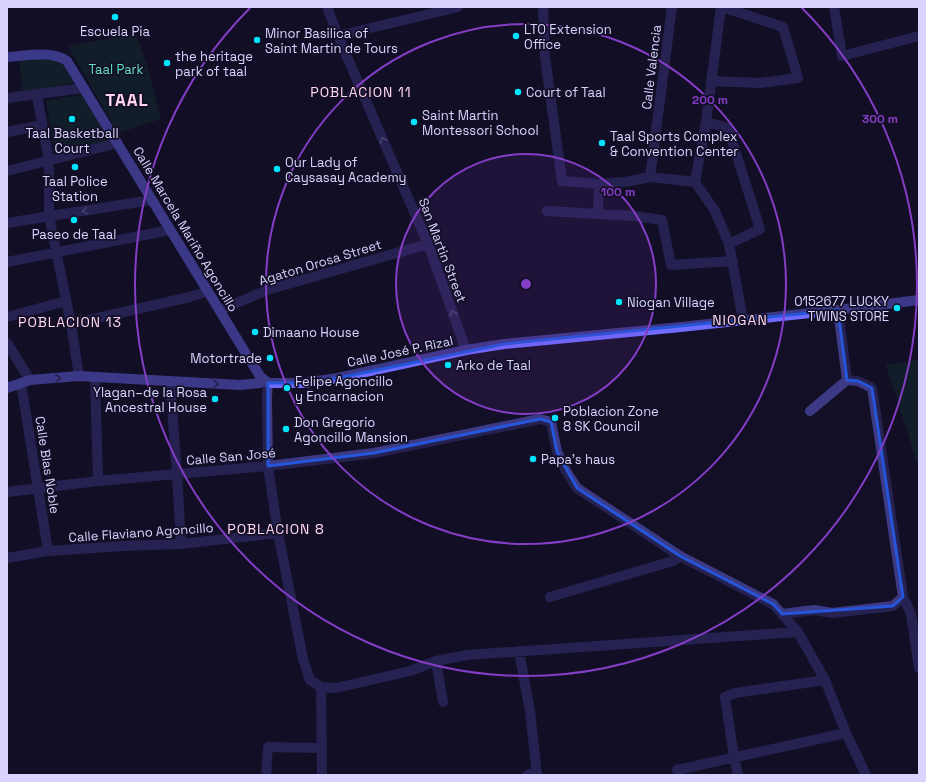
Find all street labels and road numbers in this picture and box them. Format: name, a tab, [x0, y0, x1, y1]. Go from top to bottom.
street label: Calle Valencia	[638, 23, 665, 110]
street label: Calle Marcela Mariño Agoncillo	[129, 143, 242, 315]
street label: San Martin Street	[415, 196, 470, 305]
street label: Agaton Orosa Street	[257, 236, 384, 289]
street label: Calle José P. Rizal	[346, 332, 455, 371]
street label: Calle Blas Noble	[31, 415, 64, 515]
street label: Calle San José	[186, 444, 277, 469]
street label: Calle Flaviano Agoncillo	[68, 519, 214, 546]

